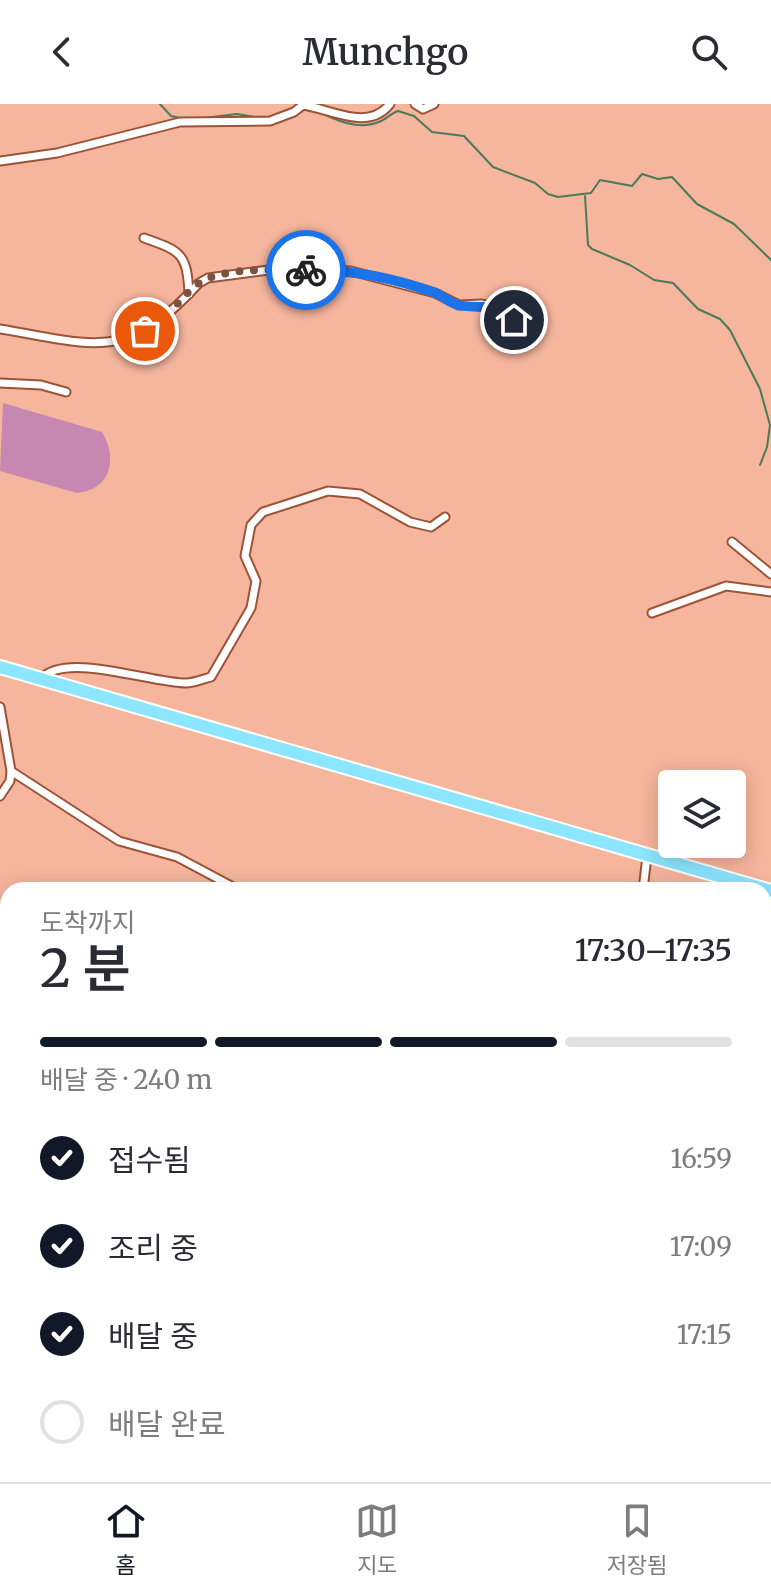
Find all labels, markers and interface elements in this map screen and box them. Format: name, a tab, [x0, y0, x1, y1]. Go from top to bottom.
icon: back	[40, 30, 84, 74]
text: Munchgo	[302, 30, 469, 75]
icon: search	[687, 30, 731, 74]
courier	[266, 230, 346, 310]
icon: bike	[284, 248, 328, 292]
pin	[480, 286, 548, 354]
pin	[111, 297, 179, 365]
icon: home	[492, 298, 536, 342]
icon: bag	[123, 309, 167, 353]
map controls	[658, 770, 746, 858]
button: layers	[658, 770, 746, 858]
text: 도착까지	[40, 906, 136, 939]
text: 17:30–17:35	[575, 931, 732, 969]
text: 2 분	[40, 936, 131, 1001]
text: 배달 중 · 240 m	[40, 1063, 212, 1096]
icon: check	[40, 1136, 84, 1180]
text: 접수됨	[108, 1141, 191, 1179]
text: 16:59	[671, 1142, 732, 1175]
icon: check	[40, 1224, 84, 1268]
text: 조리 중	[108, 1229, 198, 1267]
text: 17:09	[670, 1230, 732, 1263]
icon: check	[40, 1312, 84, 1356]
text: 배달 중	[108, 1317, 198, 1355]
text: 17:15	[677, 1318, 732, 1351]
text: 배달 완료	[108, 1405, 226, 1443]
tab: 홈	[104, 1499, 148, 1579]
tab: 지도	[355, 1499, 399, 1579]
tab: 저장됨	[607, 1499, 667, 1579]

